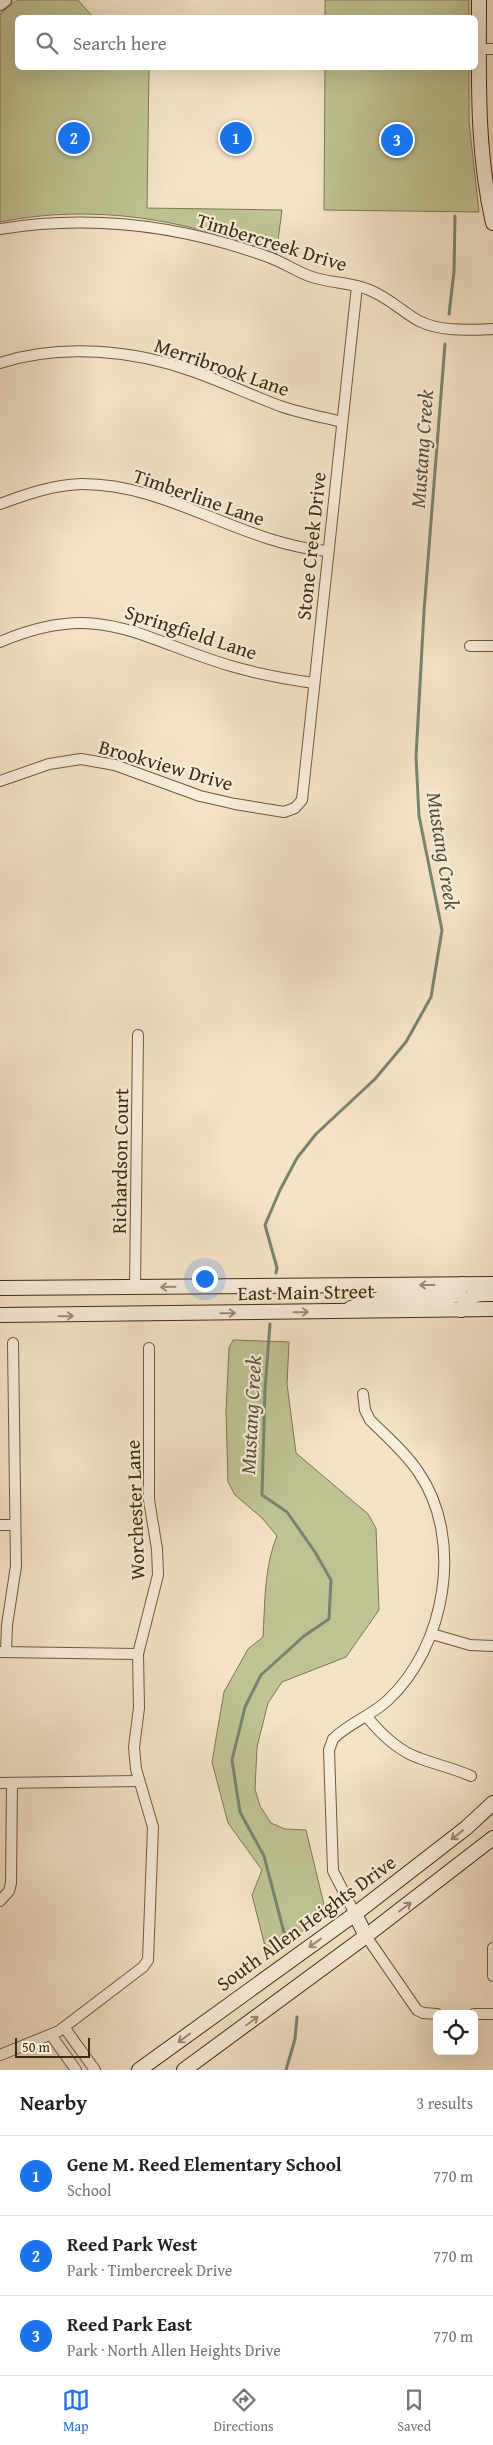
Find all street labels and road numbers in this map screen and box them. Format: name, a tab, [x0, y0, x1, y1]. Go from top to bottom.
street label: Timbercreek Drive	[193, 205, 351, 278]
street label: Merribrook Lane	[151, 330, 294, 403]
street label: Timberline Lane	[130, 460, 269, 533]
street label: Stone Creek Drive	[288, 470, 333, 622]
street label: Springfield Lane	[121, 596, 261, 667]
street label: Brookview Drive	[96, 732, 237, 798]
street label: Richardson Court	[104, 1088, 135, 1234]
street label: East Main Street	[237, 1276, 375, 1307]
street label: Worchester Lane	[118, 1439, 151, 1581]
street label: South Allen Heights Drive	[210, 1847, 401, 1998]

